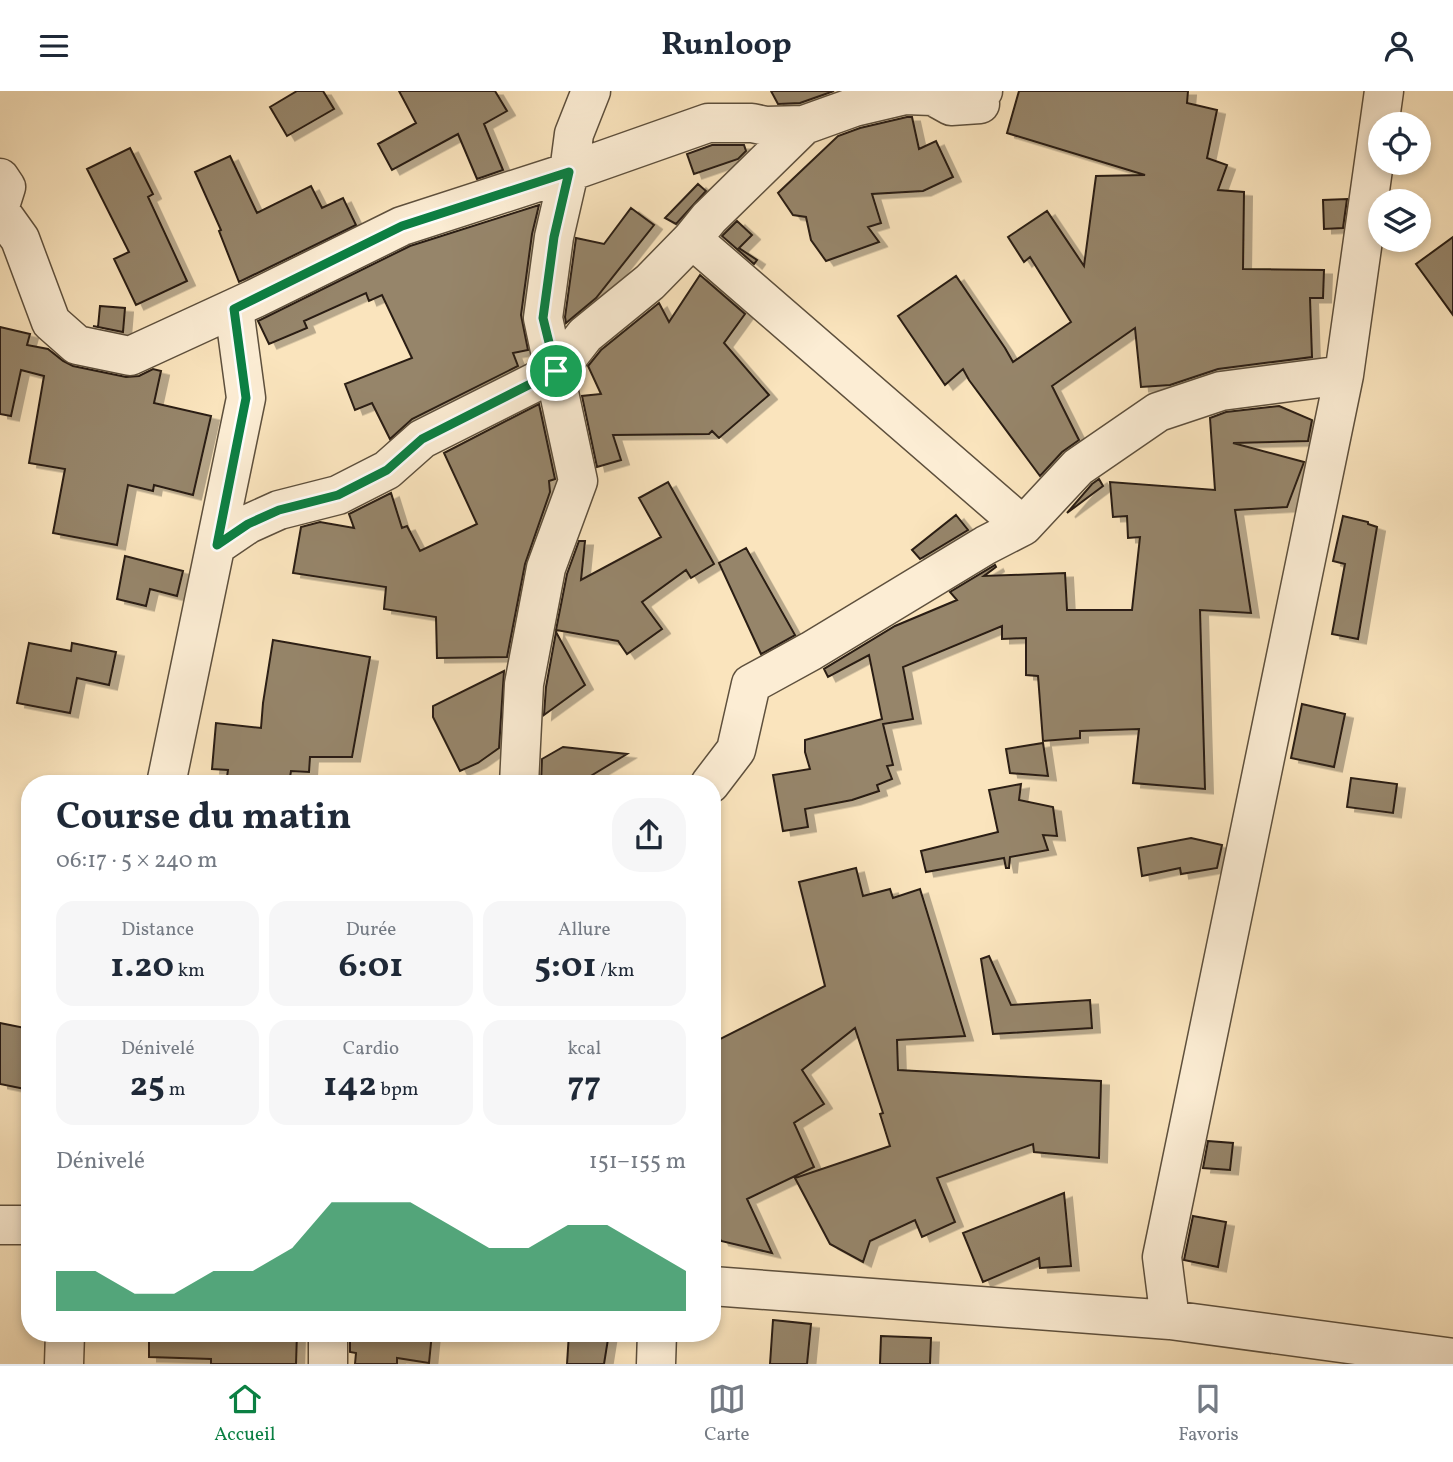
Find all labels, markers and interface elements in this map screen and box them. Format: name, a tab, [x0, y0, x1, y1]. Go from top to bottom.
text: Runloop	[661, 24, 792, 68]
icon: menu	[35, 27, 73, 65]
icon: person	[1380, 27, 1418, 65]
map controls	[1368, 112, 1431, 252]
button: locate	[1368, 112, 1431, 175]
button: layers	[1368, 189, 1431, 252]
pin	[526, 341, 586, 401]
icon: arrive	[537, 352, 575, 390]
text: Course du matin	[56, 792, 352, 845]
button: share	[612, 798, 686, 872]
text: 06:17 · 5 × 240 m	[56, 845, 218, 877]
text: Distance	[121, 917, 194, 943]
text: Durée	[346, 917, 396, 943]
text: Allure	[558, 917, 611, 943]
text: 1.20	[110, 943, 174, 991]
text: 6:01	[339, 943, 403, 991]
text: 5:01	[534, 943, 597, 991]
text: km	[174, 958, 205, 984]
text: /km	[597, 958, 634, 984]
text: Dénivelé	[121, 1036, 194, 1062]
text: Cardio	[343, 1036, 399, 1062]
text: kcal	[567, 1036, 601, 1062]
text: 25	[130, 1062, 165, 1110]
text: 142	[323, 1062, 377, 1110]
text: 77	[568, 1062, 601, 1110]
text: m	[165, 1077, 186, 1103]
text: bpm	[377, 1077, 419, 1103]
text: Dénivelé	[56, 1146, 145, 1178]
text: 151–155 m	[589, 1146, 686, 1178]
tab: Accueil	[214, 1380, 275, 1448]
tab: Carte	[704, 1380, 750, 1448]
tab: Favoris	[1178, 1380, 1239, 1448]

